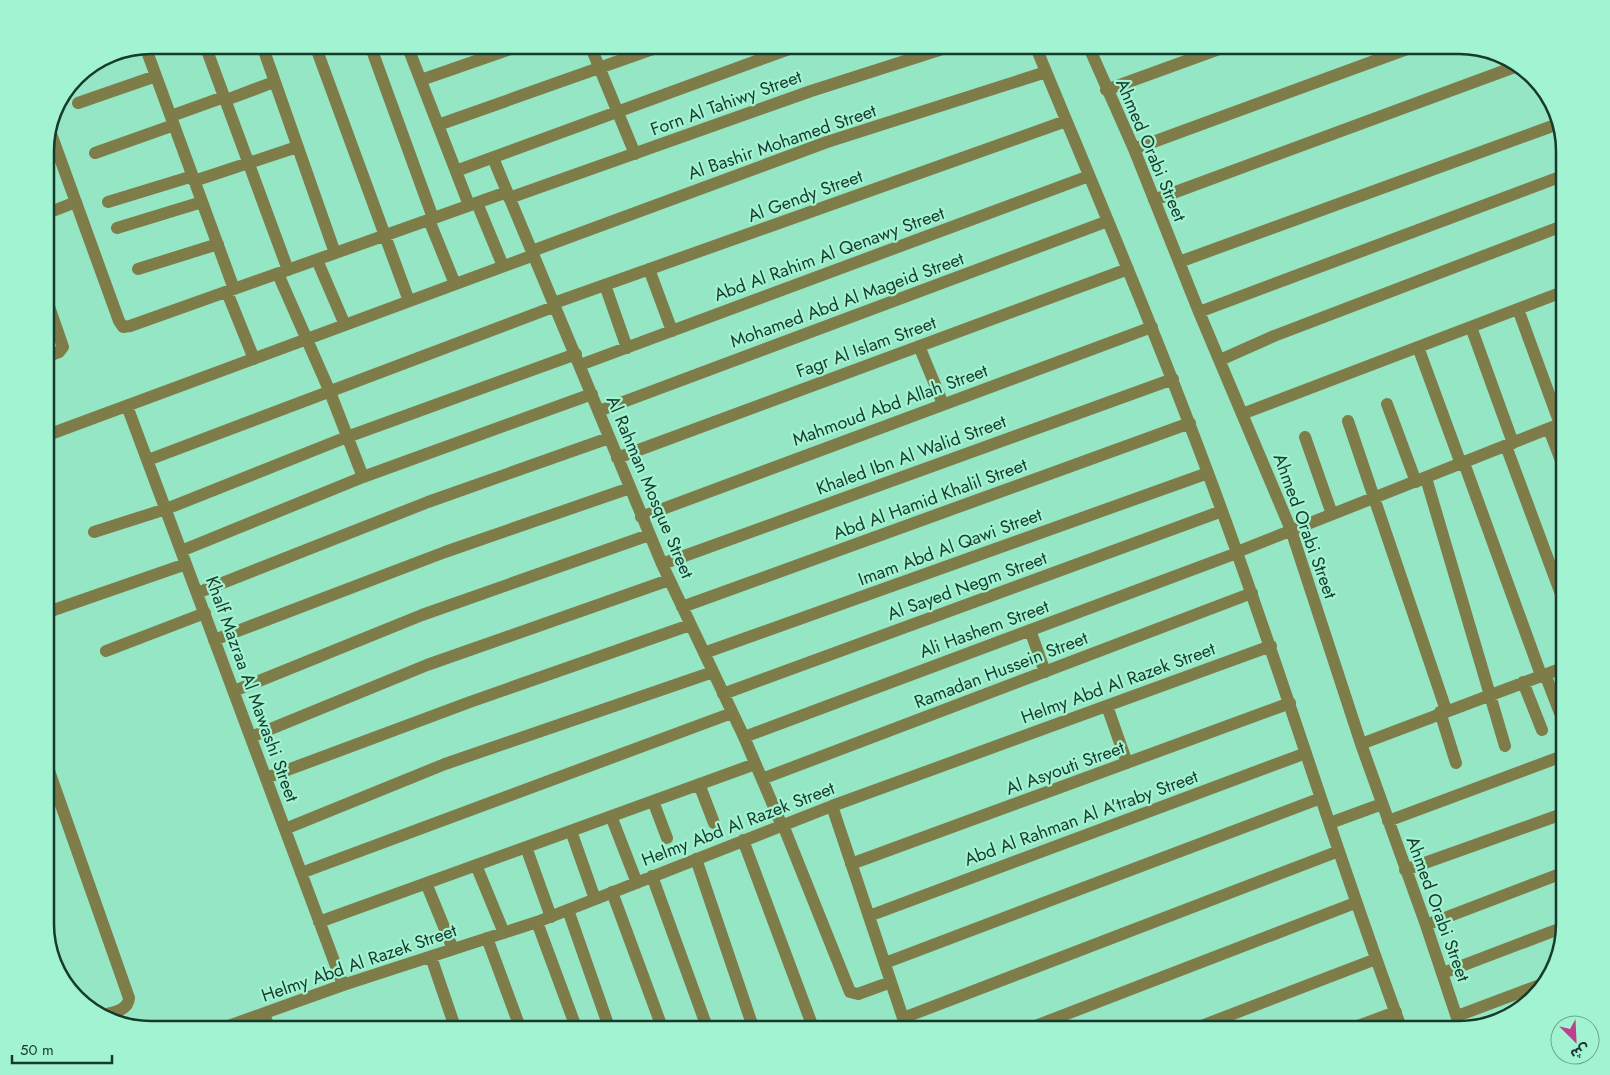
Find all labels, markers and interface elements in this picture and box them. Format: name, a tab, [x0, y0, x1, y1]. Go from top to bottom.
street label: Forn Al Tahiwy Street	[647, 63, 806, 142]
street label: Ahmed Orabi Street	[1109, 75, 1193, 226]
street label: Al Bashir Mohamed Street	[684, 97, 880, 186]
street label: Al Gendy Street	[744, 163, 867, 229]
street label: Abd Al Rahim Al Qenawy Street	[710, 200, 948, 308]
street label: Mohamed Abd Al Mageid Street	[727, 245, 968, 354]
street label: Fagr Al Islam Street	[792, 309, 940, 384]
street label: Mahmoud Abd Allah Street	[789, 357, 992, 452]
street label: Al Rahman Mosque Street	[600, 392, 701, 583]
street label: Khaled Ibn Al Walid Street	[812, 408, 1010, 501]
street label: Ahmed Orabi Street	[1267, 450, 1344, 603]
street label: Abd Al Hamid Khalil Street	[829, 452, 1031, 546]
street label: Imam Abd Al Qawi Street	[854, 501, 1046, 592]
street label: Al Sayed Negm Street	[883, 545, 1051, 627]
street label: Khalf Mazraa Al Mawashi Street	[199, 572, 305, 806]
street label: Ali Hashem Street	[916, 593, 1053, 664]
street label: Ramadan Hussein Street	[911, 625, 1092, 715]
street label: Helmy Abd Al Razek Street	[1017, 635, 1219, 730]
street label: Al Asyouti Street	[1002, 734, 1129, 802]
street label: Abd Al Rahman Al A'traby Street	[960, 763, 1202, 872]
street label: Helmy Abd Al Razek Street	[638, 775, 839, 873]
street label: Ahmed Orabi Street	[1400, 833, 1477, 986]
street label: Helmy Abd Al Razek Street	[258, 917, 461, 1009]
north arrow	[1550, 1015, 1600, 1065]
scale bar	[12, 1032, 112, 1064]
text: 50 m	[20, 1039, 54, 1061]
text: ش	[1567, 1039, 1593, 1065]

